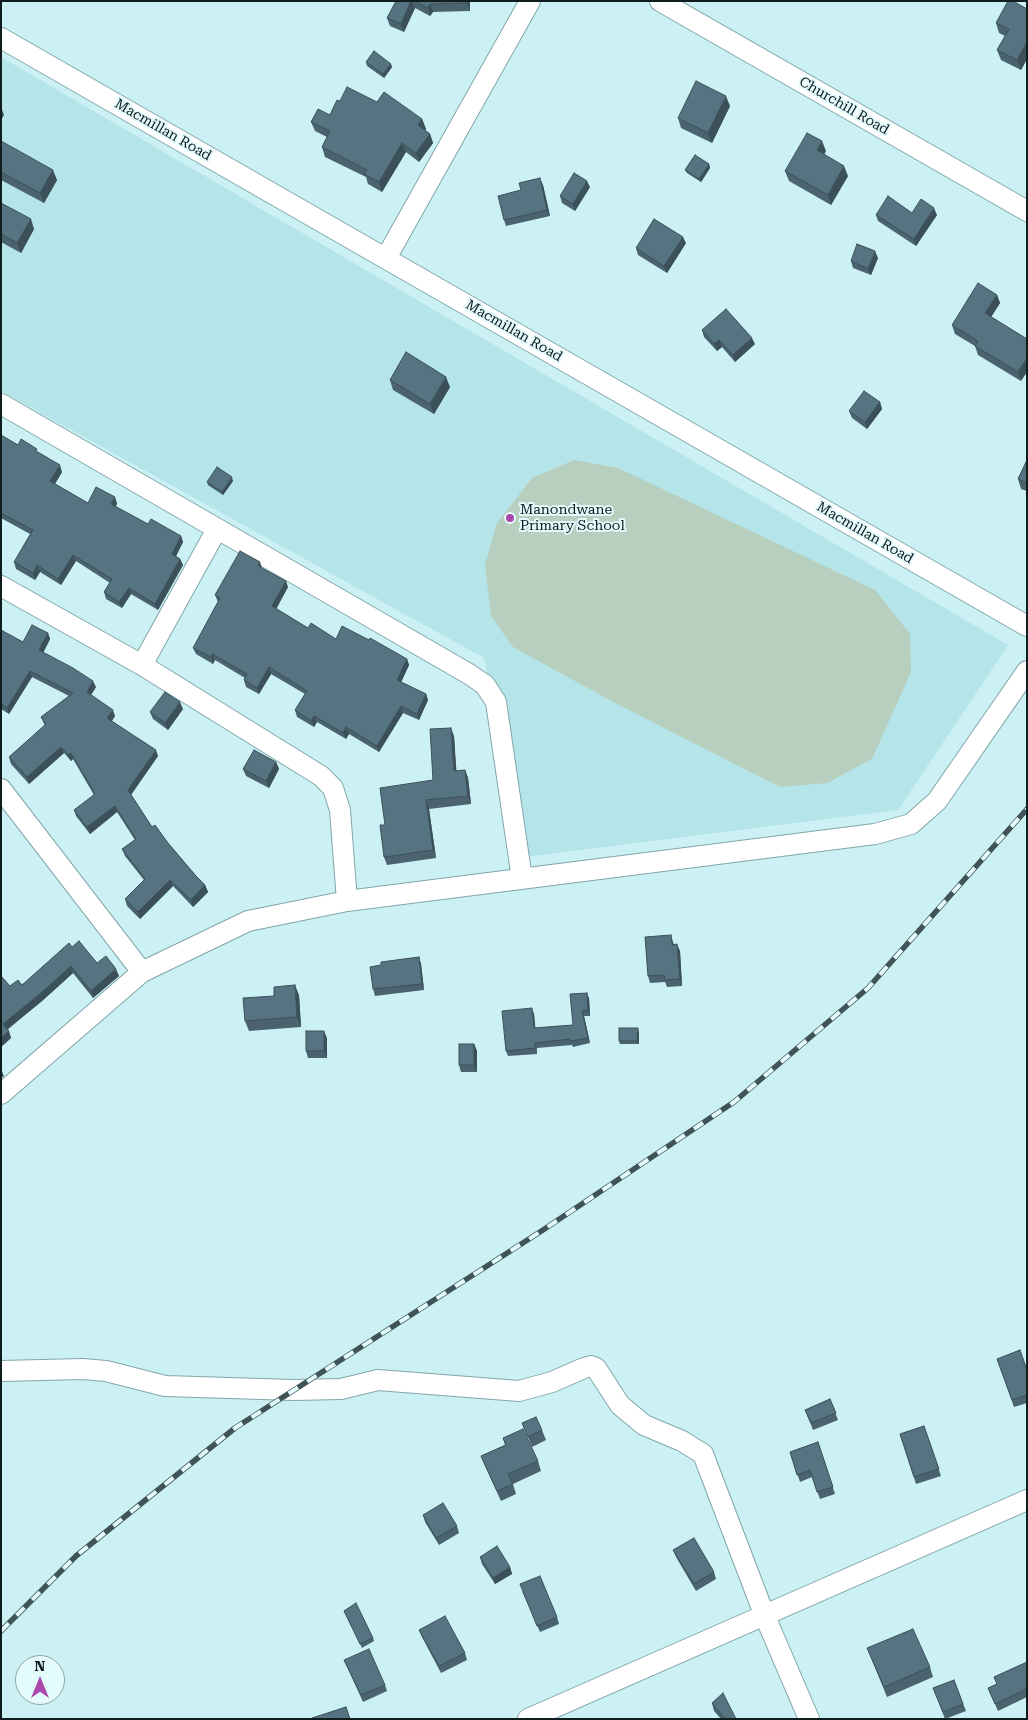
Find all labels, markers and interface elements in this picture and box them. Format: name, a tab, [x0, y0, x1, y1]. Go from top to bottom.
street label: Churchill Road	[796, 73, 892, 139]
street label: Macmillan Road	[112, 95, 214, 165]
street label: Macmillan Road	[463, 296, 565, 366]
street label: Macmillan Road	[814, 498, 916, 568]
place label: Manondwane Primary School	[520, 502, 625, 534]
marker: Manondwane Primary School	[504, 512, 516, 524]
north arrow	[15, 1655, 65, 1705]
text: N	[35, 1658, 45, 1674]

